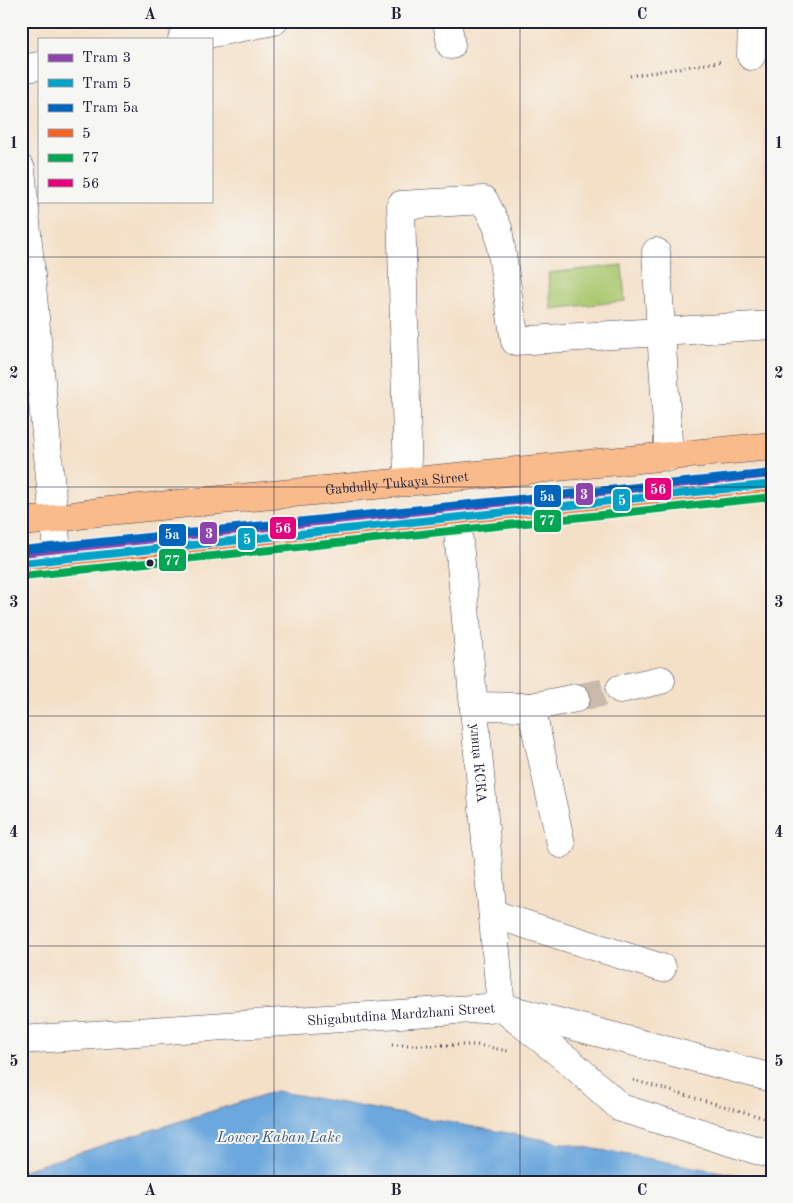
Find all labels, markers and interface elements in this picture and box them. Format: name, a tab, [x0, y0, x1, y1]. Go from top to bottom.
text: A	[144, 7, 156, 23]
text: B	[390, 7, 402, 23]
text: C	[637, 7, 647, 23]
legend	[38, 38, 212, 202]
text: Tram 3	[82, 51, 131, 66]
text: Tram 5	[82, 77, 131, 92]
text: Tram 5а	[82, 101, 139, 116]
text: 5	[82, 127, 91, 142]
text: 1	[9, 136, 19, 152]
text: 1	[774, 136, 784, 152]
text: 77	[82, 151, 99, 166]
text: 56	[82, 177, 99, 192]
text: 2	[9, 366, 19, 382]
text: 2	[774, 366, 784, 382]
street label: Gabdully Tukaya Street	[324, 470, 470, 498]
line badge: 56	[644, 477, 672, 501]
line badge: 3	[575, 482, 594, 506]
text: 56	[650, 483, 666, 497]
line badge: 5а	[533, 484, 562, 508]
text: 3	[580, 488, 588, 502]
line badge: 5	[612, 488, 631, 512]
text: 5а	[539, 490, 555, 504]
text: 5	[618, 494, 626, 508]
line badge: 77	[533, 509, 562, 533]
text: 77	[539, 514, 555, 528]
line badge: 56	[269, 516, 297, 540]
line badge: 3	[199, 521, 218, 545]
text: 56	[275, 522, 291, 536]
line badge: 5а	[158, 523, 187, 547]
text: 3	[205, 527, 213, 541]
line badge: 5	[237, 527, 256, 551]
text: 5а	[164, 528, 180, 542]
text: 5	[243, 533, 251, 547]
line badge: 77	[158, 548, 187, 572]
text: 77	[164, 554, 180, 568]
unlabelled marker	[145, 558, 155, 568]
text: 3	[9, 595, 19, 611]
text: 3	[774, 595, 784, 611]
street label: улица КСКА	[467, 723, 489, 804]
text: 4	[9, 825, 19, 841]
text: 4	[774, 825, 784, 841]
street label: Shigabutdina Mardzhani Street	[307, 1001, 496, 1028]
text: 5	[9, 1054, 19, 1070]
text: 5	[774, 1054, 784, 1070]
water label: Lower Kaban Lake	[216, 1131, 341, 1146]
text: A	[144, 1183, 156, 1199]
text: B	[390, 1183, 402, 1199]
text: C	[637, 1183, 647, 1199]

